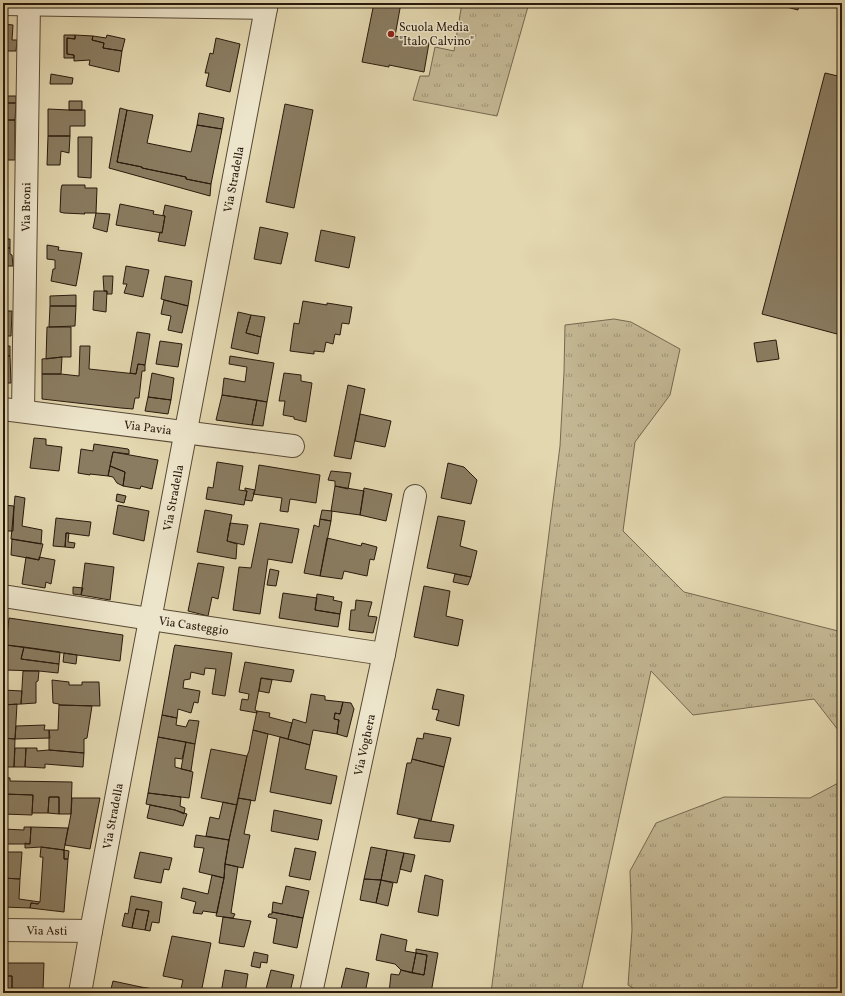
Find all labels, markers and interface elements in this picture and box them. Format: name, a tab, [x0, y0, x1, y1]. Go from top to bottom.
place label: Scuola Media "Italo Calvino"	[399, 20, 474, 50]
marker: Scuola Media "Italo Calvino"	[386, 29, 396, 39]
street label: Via Stradella	[220, 145, 249, 214]
street label: Via Broni	[19, 182, 35, 232]
street label: Via Pavia	[123, 417, 173, 439]
street label: Via Stradella	[160, 463, 188, 532]
street label: Via Casteggio	[157, 613, 230, 640]
street label: Via Voghera	[351, 713, 380, 777]
street label: Via Stradella	[100, 782, 128, 851]
street label: Via Asti	[26, 923, 68, 940]

